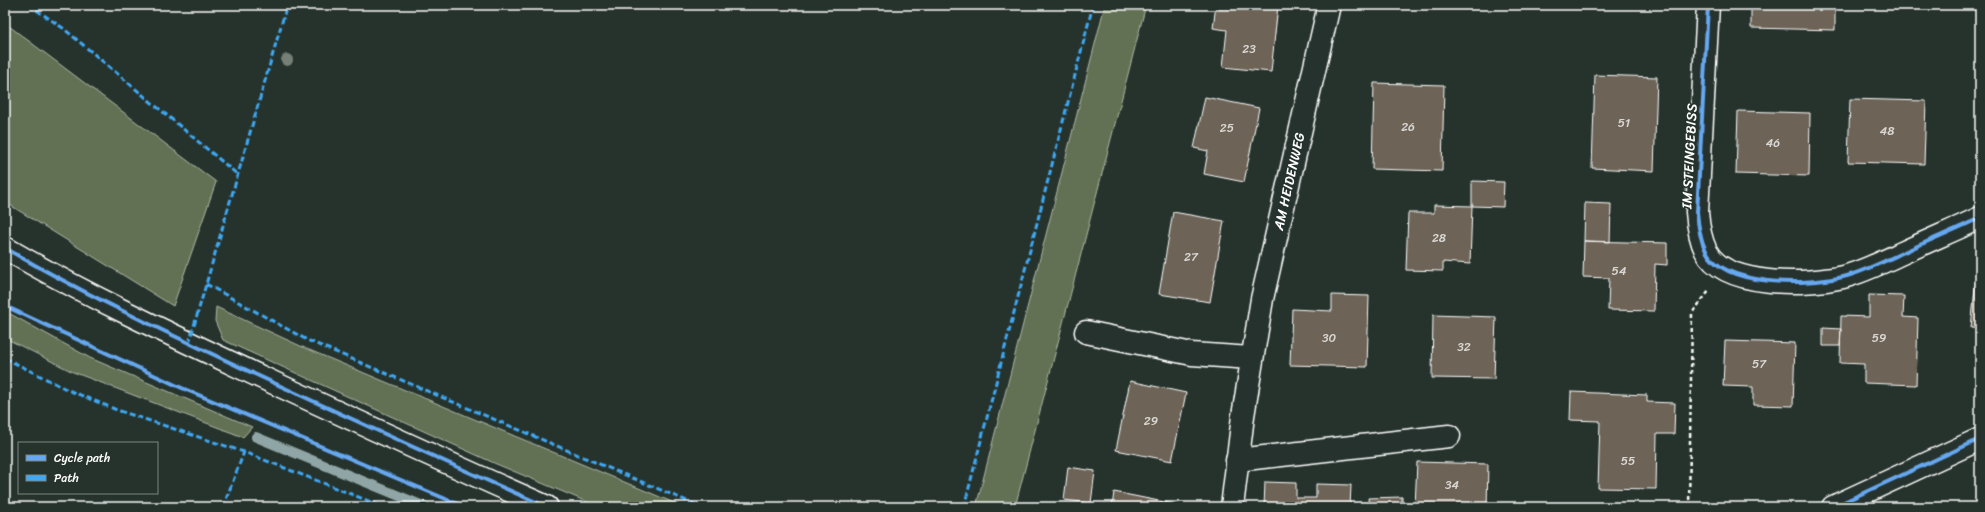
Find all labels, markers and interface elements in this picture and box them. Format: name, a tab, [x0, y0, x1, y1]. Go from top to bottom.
house number: 23	[1242, 38, 1256, 60]
street label: IM STEINGEBISS	[1674, 102, 1705, 210]
house number: 51	[1618, 112, 1630, 134]
house number: 26	[1401, 116, 1415, 138]
house number: 25	[1220, 117, 1234, 139]
house number: 48	[1880, 120, 1894, 142]
street label: AM HEIDENWEG	[1266, 130, 1313, 234]
house number: 46	[1766, 132, 1780, 154]
house number: 28	[1432, 227, 1446, 249]
house number: 27	[1184, 246, 1199, 268]
house number: 54	[1612, 260, 1627, 282]
house number: 30	[1322, 327, 1336, 349]
house number: 59	[1872, 327, 1886, 349]
house number: 32	[1457, 336, 1471, 358]
house number: 57	[1752, 353, 1767, 375]
house number: 29	[1144, 410, 1158, 432]
legend	[18, 442, 158, 494]
text: Cycle path	[54, 447, 110, 469]
house number: 55	[1621, 450, 1635, 472]
text: Path	[54, 467, 79, 489]
house number: 34	[1445, 474, 1460, 496]

